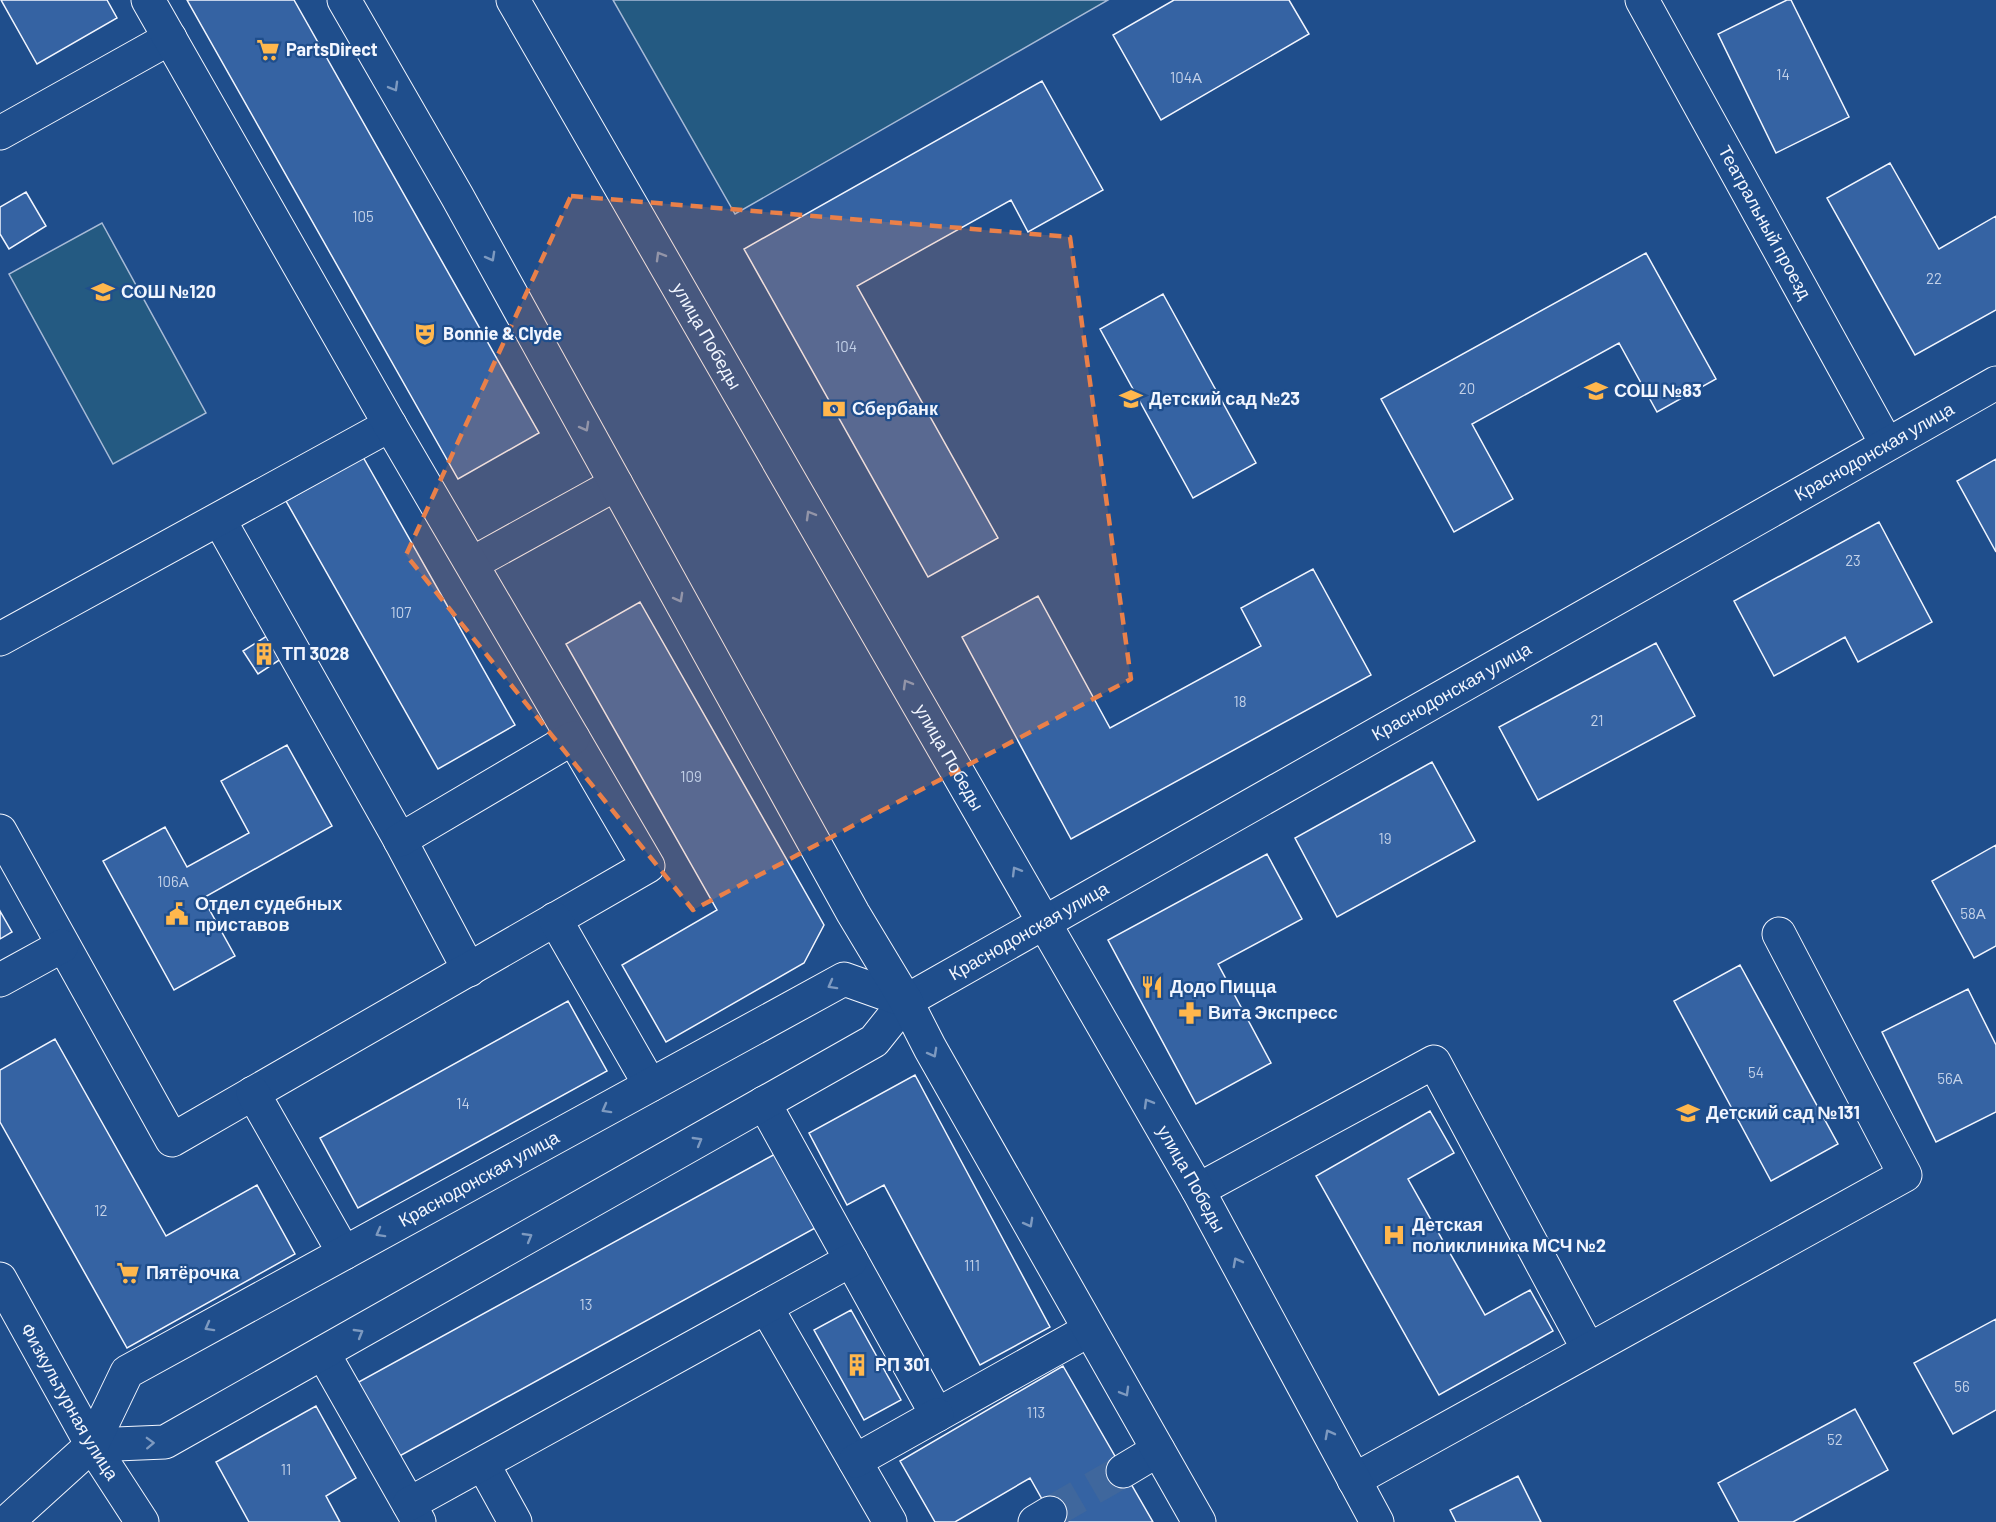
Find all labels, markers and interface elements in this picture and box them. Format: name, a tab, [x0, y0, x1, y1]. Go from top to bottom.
supermarket icon: PartsDirect	[255, 37, 281, 63]
place label: PartsDirect	[286, 38, 378, 60]
house number: 14	[1776, 65, 1790, 83]
house number: 104А	[1170, 68, 1202, 86]
one-way arrow	[387, 81, 399, 91]
street label: Театральный проезд	[1714, 141, 1817, 303]
house number: 105	[352, 207, 374, 225]
one-way arrow	[484, 251, 495, 261]
one-way arrow	[656, 251, 667, 262]
house number: 22	[1926, 269, 1942, 287]
school or university icon: СОШ №120	[90, 279, 116, 305]
street label: улица Победы	[668, 279, 747, 393]
place label: СОШ №120	[121, 280, 216, 302]
theatre icon: Bonnie & Clyde	[412, 321, 438, 347]
place label: Bonnie & Clyde	[443, 322, 562, 344]
house number: 104	[835, 337, 857, 355]
school or university icon: СОШ №83	[1583, 378, 1609, 404]
house number: 20	[1459, 379, 1475, 397]
place label: СОШ №83	[1614, 379, 1702, 401]
school or university icon: Детский сад №23	[1118, 386, 1144, 412]
place label: Детский сад №23	[1149, 387, 1300, 409]
bank icon: Сбербанк	[821, 396, 847, 422]
place label: Сбербанк	[852, 397, 939, 419]
street label: Краснодонская улица	[1790, 397, 1958, 505]
one-way arrow	[578, 421, 589, 432]
one-way arrow	[806, 511, 817, 521]
house number: 23	[1845, 551, 1861, 569]
one-way arrow	[672, 592, 683, 602]
house number: 107	[391, 603, 411, 621]
street label: Краснодонская улица	[1367, 636, 1536, 745]
building icon: ТП 3028	[251, 641, 277, 667]
place label: ТП 3028	[282, 642, 350, 664]
one-way arrow	[903, 680, 915, 690]
house number: 18	[1233, 692, 1247, 710]
street label: улица Победы	[911, 700, 989, 814]
house number: 21	[1590, 711, 1604, 729]
house number: 109	[680, 767, 702, 785]
house number: 19	[1378, 829, 1392, 847]
one-way arrow	[1011, 867, 1023, 877]
house number: 106А	[157, 872, 189, 890]
street label: Краснодонская улица	[945, 876, 1113, 984]
place label: Отдел судебных приставов	[195, 892, 342, 935]
public building icon: Отдел судебных приставов	[164, 901, 190, 927]
house number: 58А	[1960, 904, 1986, 922]
restaurant icon: Додо Пицца	[1139, 974, 1165, 1000]
place label: Додо Пицца	[1170, 975, 1277, 997]
one-way arrow	[828, 978, 839, 989]
pharmacy icon: Вита Экспресс	[1177, 1000, 1203, 1026]
place label: Вита Экспресс	[1208, 1001, 1338, 1023]
one-way arrow	[926, 1047, 937, 1057]
house number: 54	[1748, 1063, 1764, 1081]
house number: 56А	[1937, 1069, 1963, 1087]
house number: 14	[456, 1094, 470, 1112]
one-way arrow	[1144, 1099, 1155, 1109]
school or university icon: Детский сад №131	[1675, 1100, 1701, 1126]
place label: Детский сад №131	[1706, 1101, 1860, 1123]
one-way arrow	[602, 1102, 612, 1113]
street label: улица Победы	[1153, 1121, 1231, 1236]
street label: Краснодонская улица	[394, 1125, 563, 1231]
one-way arrow	[692, 1137, 702, 1148]
house number: 12	[94, 1201, 108, 1219]
place label: Детская поликлиника МСЧ №2	[1412, 1213, 1606, 1256]
one-way arrow	[1021, 1217, 1033, 1227]
hospital icon: Детская поликлиника МСЧ №2	[1381, 1222, 1407, 1248]
one-way arrow	[376, 1226, 386, 1237]
one-way arrow	[522, 1233, 532, 1244]
house number: 111	[964, 1256, 980, 1274]
one-way arrow	[1233, 1257, 1244, 1268]
supermarket icon: Пятёрочка	[115, 1260, 141, 1286]
place label: Пятёрочка	[146, 1261, 240, 1283]
house number: 13	[580, 1295, 592, 1313]
street label: Физкультурная улица	[17, 1319, 124, 1485]
one-way arrow	[205, 1320, 215, 1331]
one-way arrow	[352, 1329, 363, 1340]
building icon: РП 301	[844, 1352, 870, 1378]
place label: РП 301	[875, 1353, 930, 1375]
house number: 56	[1954, 1377, 1970, 1395]
one-way arrow	[1118, 1386, 1129, 1396]
house number: 113	[1027, 1403, 1045, 1421]
one-way arrow	[1325, 1429, 1336, 1440]
house number: 52	[1827, 1430, 1843, 1448]
one-way arrow	[146, 1437, 155, 1449]
house number: 11	[281, 1460, 291, 1478]

